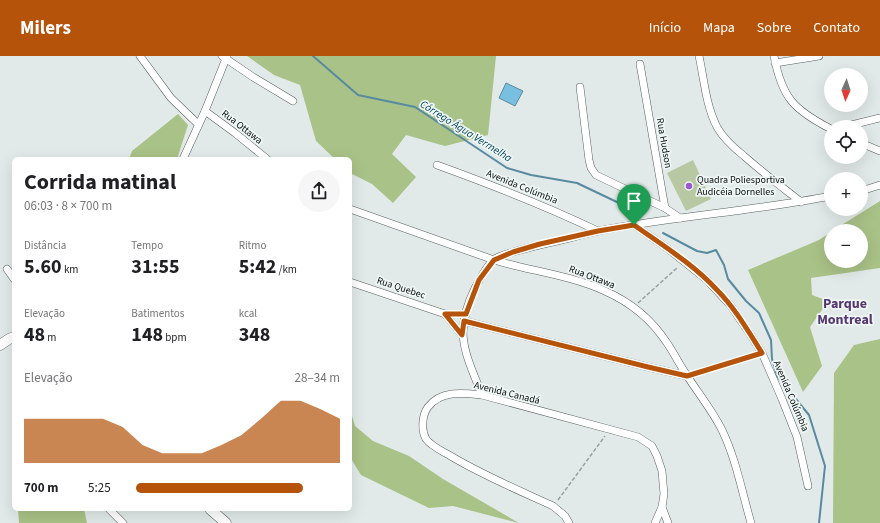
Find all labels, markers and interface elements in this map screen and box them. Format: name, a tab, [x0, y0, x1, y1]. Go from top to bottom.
text: Milers	[20, 15, 71, 42]
text: Início	[649, 18, 681, 38]
text: Mapa	[703, 18, 735, 38]
text: Sobre	[757, 18, 791, 38]
text: Contato	[813, 18, 860, 38]
north arrow	[824, 68, 868, 112]
map controls	[824, 68, 868, 268]
water label: Córrego Água Vermelha	[417, 97, 515, 165]
street label: Rua Ottawa	[219, 107, 265, 147]
street label: Rua Hudson	[653, 117, 675, 169]
button: locate	[824, 120, 868, 164]
text: Corrida matinal	[24, 166, 176, 198]
street label: Avenida Colúmbia	[484, 166, 560, 208]
button: share	[298, 170, 340, 212]
button: +	[824, 172, 868, 216]
place label: Quadra Poliesportiva Audicéia Dornelles	[697, 173, 785, 199]
marker: Quadra Poliesportiva Audicéia Dornelles	[684, 181, 694, 191]
pin	[617, 184, 651, 225]
icon: arrive	[623, 190, 645, 212]
text: 06:03 · 8 × 700 m	[24, 197, 112, 215]
button: −	[824, 224, 868, 268]
text: Distância	[24, 238, 66, 253]
text: Tempo	[131, 238, 163, 253]
text: Ritmo	[239, 238, 266, 253]
text: 5.60	[24, 253, 62, 281]
text: 31:55	[131, 253, 180, 281]
text: 5:42	[239, 253, 276, 281]
text: km	[62, 262, 78, 277]
text: /km	[276, 262, 297, 277]
street label: Rua Ottawa	[567, 262, 617, 292]
street label: Rua Quebec	[375, 274, 427, 303]
district label: Parque Montreal	[817, 294, 873, 330]
text: Elevação	[24, 306, 65, 321]
text: Batimentos	[131, 306, 184, 321]
text: kcal	[239, 306, 257, 321]
text: 48	[24, 321, 45, 349]
text: 148	[131, 321, 163, 349]
text: 348	[239, 321, 270, 349]
text: m	[45, 330, 56, 345]
text: bpm	[163, 330, 187, 345]
street label: Avenida Colúmbia	[770, 358, 812, 434]
text: Elevação	[24, 369, 72, 387]
text: 28–34 m	[295, 369, 340, 387]
street label: Avenida Canadá	[473, 378, 541, 408]
text: 700 m	[24, 479, 58, 497]
text: 5:25	[88, 479, 111, 497]

